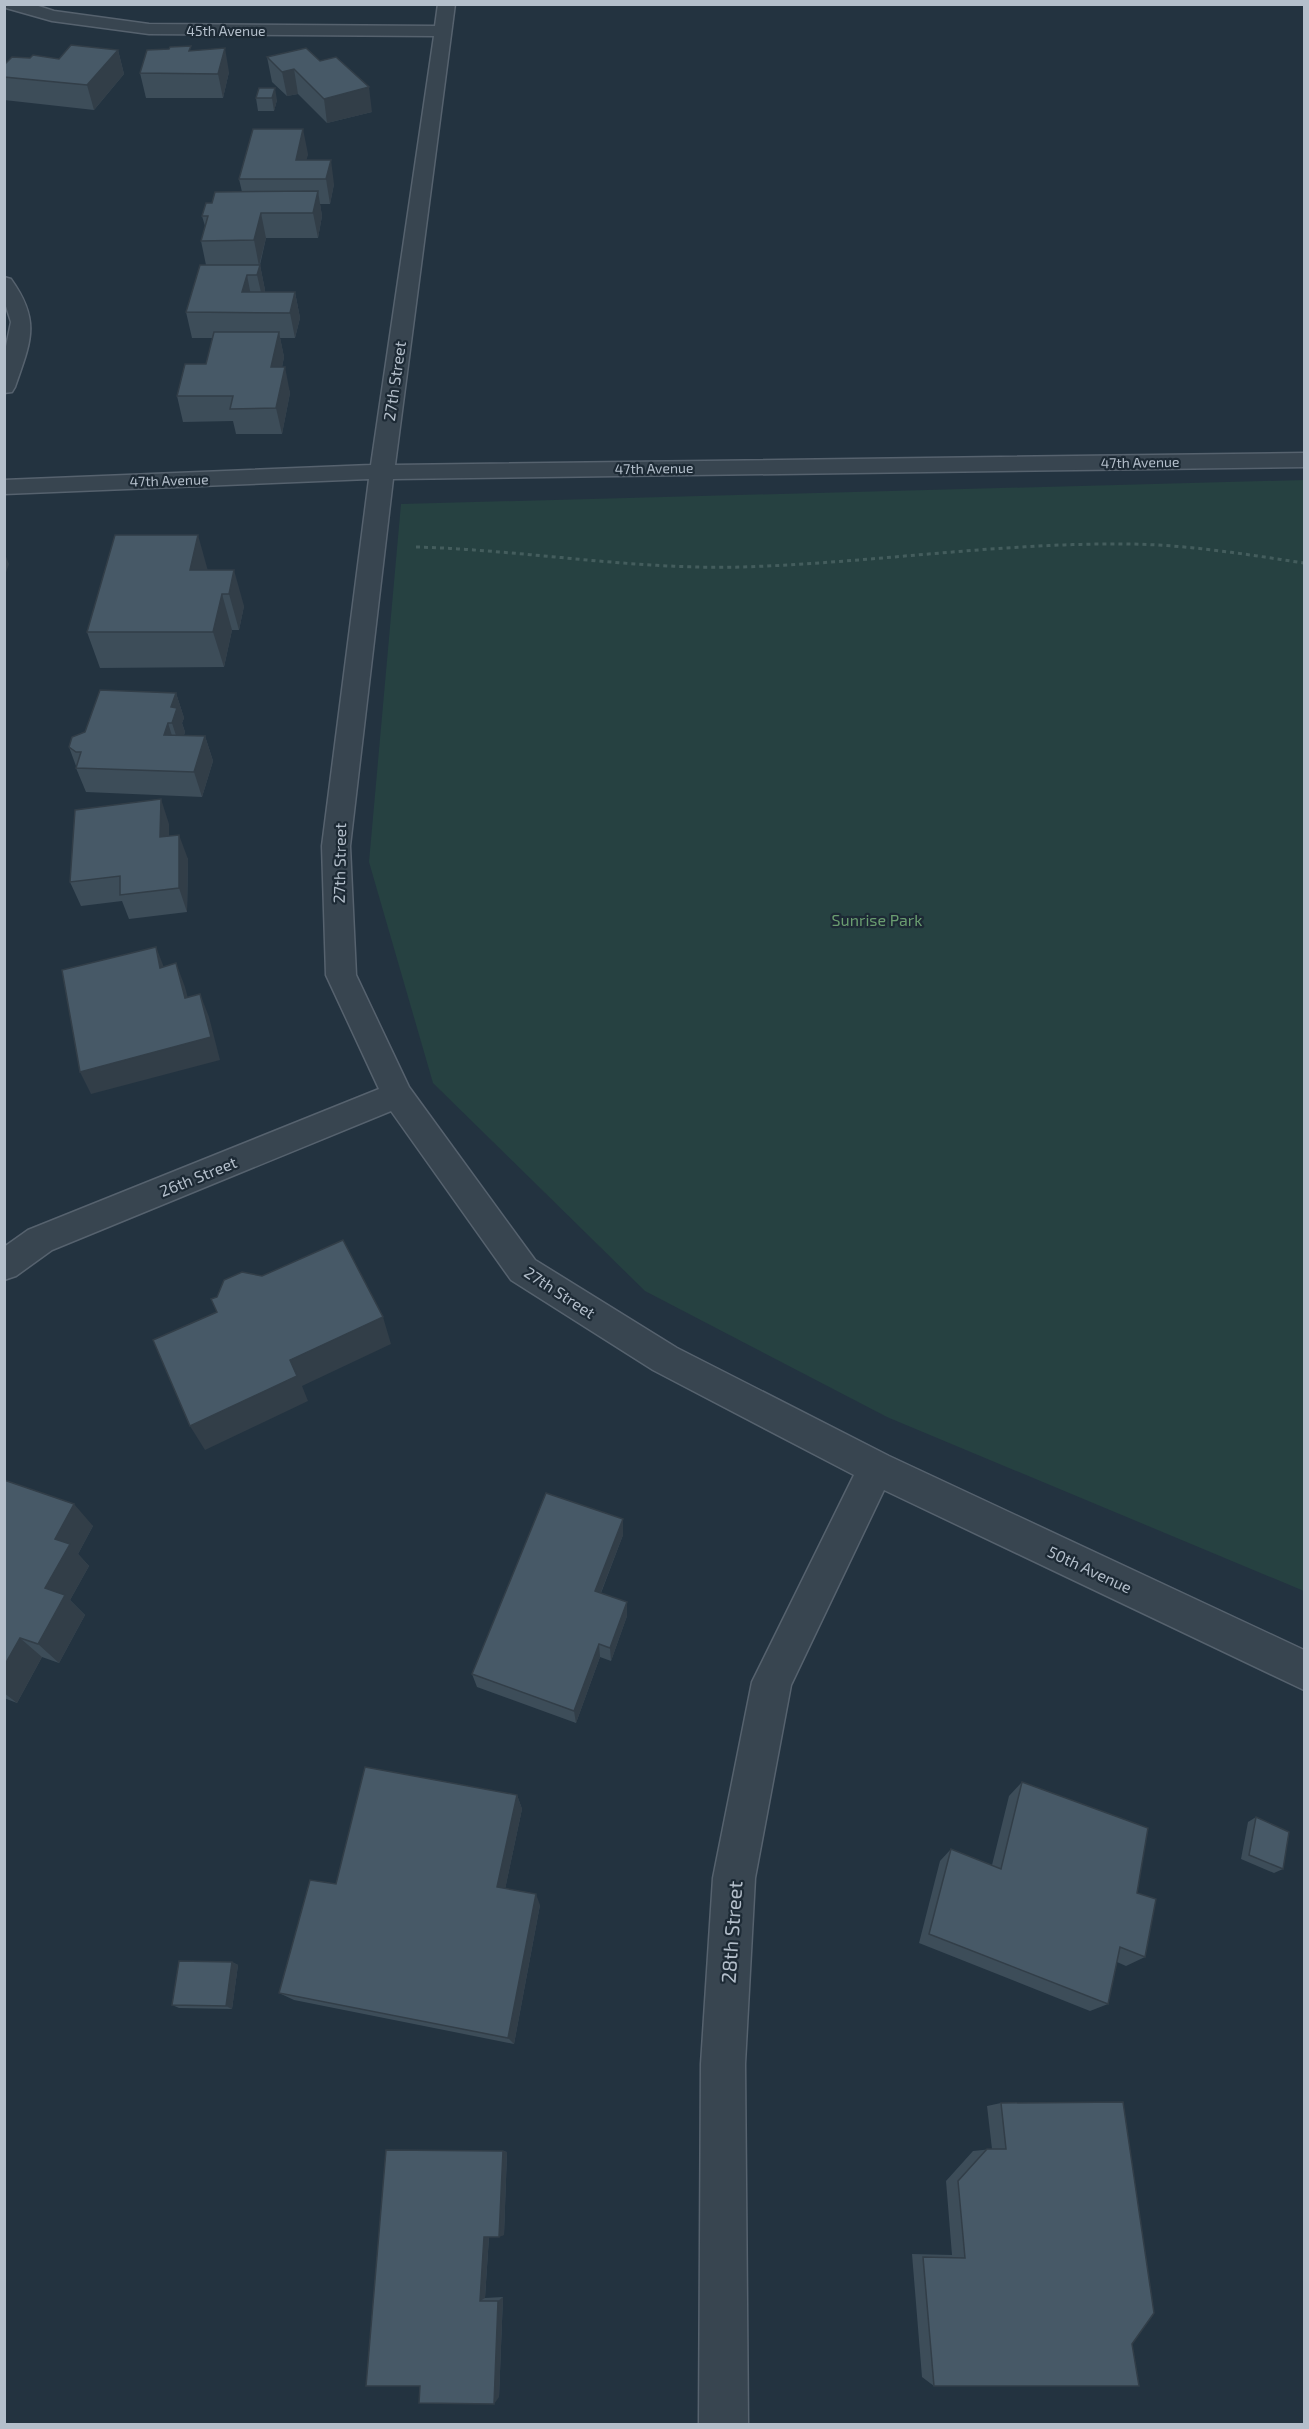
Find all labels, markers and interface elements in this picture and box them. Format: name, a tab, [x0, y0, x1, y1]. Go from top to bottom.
street label: 45th Avenue	[186, 22, 266, 39]
street label: 27th Street	[379, 340, 409, 422]
street label: 47th Avenue	[1100, 453, 1180, 471]
street label: 47th Avenue	[614, 459, 694, 477]
street label: 47th Avenue	[129, 470, 209, 490]
street label: 27th Street	[329, 823, 349, 903]
park label: Sunrise Park	[832, 910, 922, 929]
street label: 26th Street	[157, 1152, 239, 1200]
street label: 27th Street	[521, 1262, 599, 1322]
street label: 50th Avenue	[1045, 1541, 1135, 1597]
street label: 28th Street	[715, 1880, 747, 1984]

